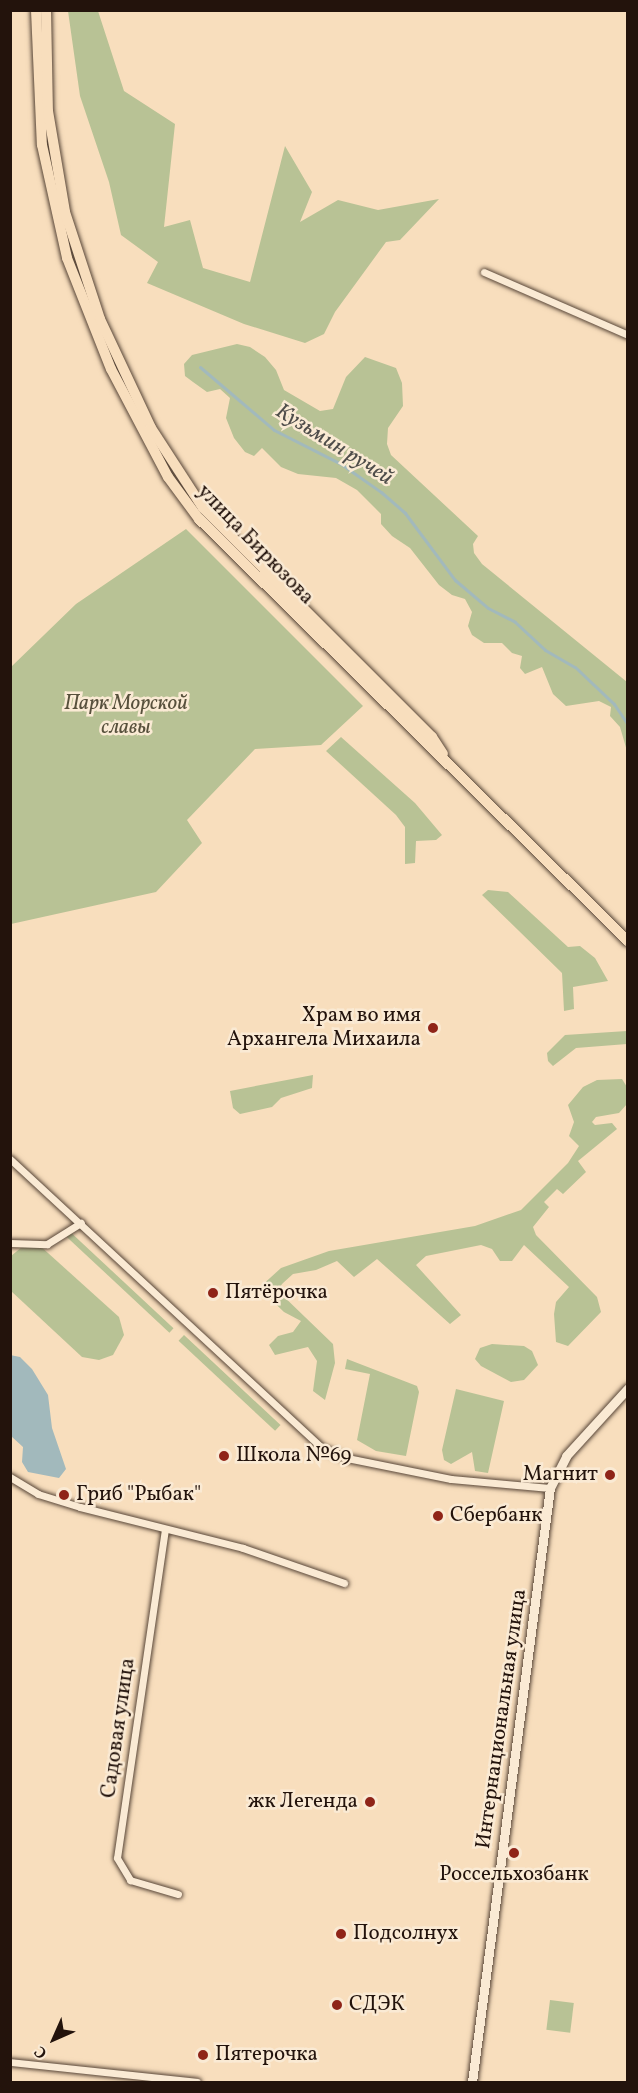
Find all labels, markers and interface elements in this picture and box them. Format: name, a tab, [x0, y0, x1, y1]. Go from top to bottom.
water label: Кузьмин ручей	[270, 398, 398, 492]
street label: улица Бирюзова	[191, 480, 319, 610]
park label: Парк Морской славы	[64, 691, 188, 741]
place label: Храм во имя Архангела Михаила	[227, 1003, 421, 1053]
marker: Храм во имя Архангела Михаила	[426, 1021, 440, 1035]
place label: Пятёрочка	[225, 1280, 328, 1306]
marker: Пятёрочка	[206, 1286, 220, 1300]
place label: Школа №69	[236, 1443, 351, 1469]
marker: Школа №69	[217, 1449, 231, 1463]
place label: Магнит	[523, 1462, 598, 1488]
marker: Магнит	[603, 1468, 617, 1482]
place label: Гриб "Рыбак"	[76, 1482, 201, 1508]
marker: Гриб "Рыбак"	[57, 1488, 71, 1502]
place label: Сбербанк	[450, 1503, 542, 1529]
marker: Сбербанк	[431, 1509, 445, 1523]
street label: Интернациональная улица	[471, 1587, 533, 1851]
street label: Садовая улица	[97, 1656, 141, 1800]
place label: жк Легенда	[248, 1789, 358, 1815]
marker: жк Легенда	[363, 1795, 377, 1809]
marker: Россельхозбанк	[507, 1846, 521, 1860]
place label: Россельхозбанк	[439, 1862, 589, 1888]
place label: Подсолнух	[353, 1921, 459, 1947]
marker: Подсолнух	[334, 1927, 348, 1941]
place label: СДЭК	[349, 1992, 405, 2018]
marker: СДЭК	[330, 1998, 344, 2012]
north arrow	[24, 2009, 84, 2069]
text: С	[30, 2040, 53, 2063]
place label: Пятерочка	[215, 2042, 318, 2068]
marker: Пятерочка	[196, 2048, 210, 2062]

